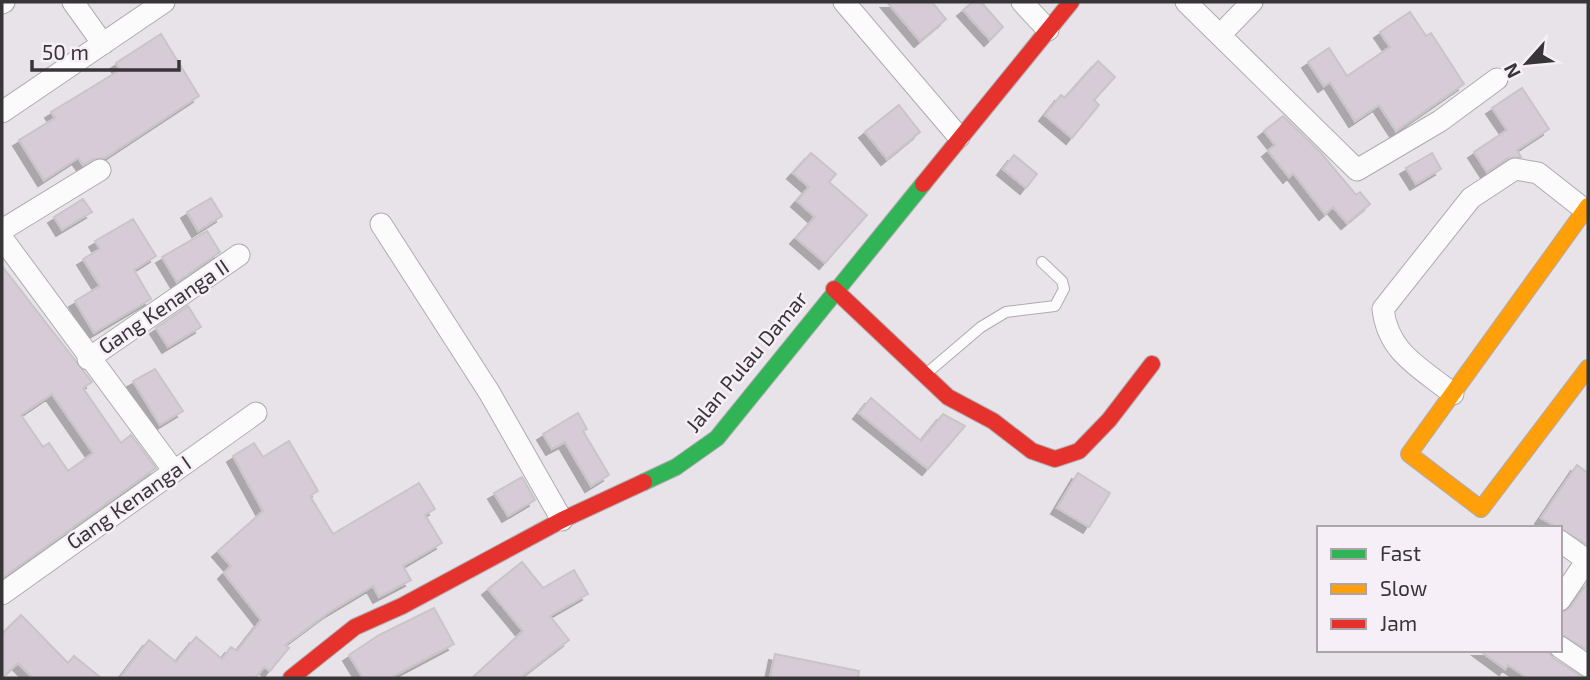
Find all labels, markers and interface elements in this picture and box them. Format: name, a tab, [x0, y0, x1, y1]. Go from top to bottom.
scale bar	[32, 28, 178, 72]
north arrow	[1492, 28, 1562, 98]
text: 50 m	[42, 39, 89, 64]
text: N	[1498, 60, 1525, 82]
street label: Gang Kenanga II	[93, 253, 233, 358]
street label: Jalan Pulau Damar	[680, 285, 812, 436]
street label: Gang Kenanga I	[61, 450, 195, 554]
legend	[1317, 526, 1562, 652]
text: Fast	[1380, 540, 1421, 565]
text: Slow	[1380, 575, 1427, 600]
text: Jam	[1380, 610, 1417, 635]

